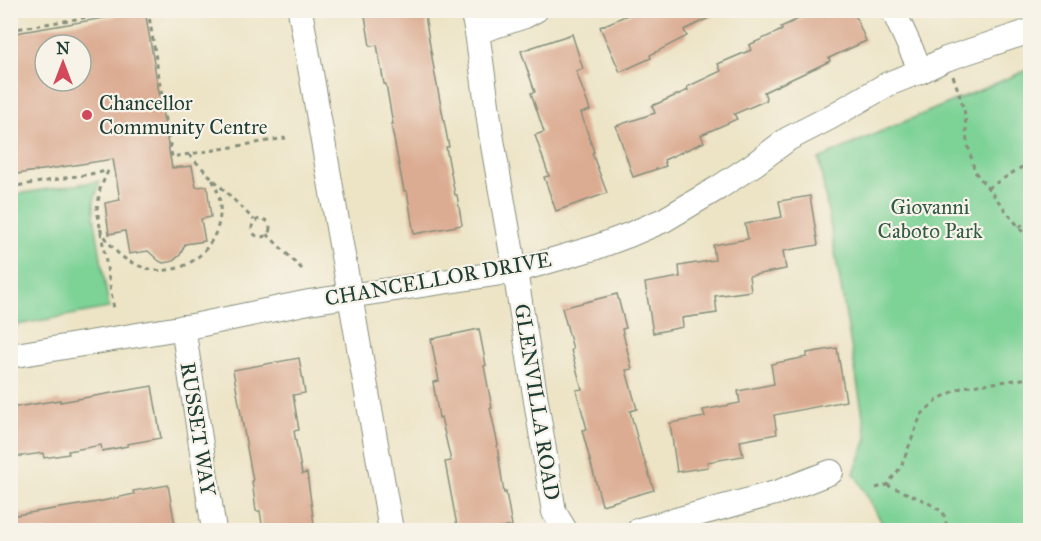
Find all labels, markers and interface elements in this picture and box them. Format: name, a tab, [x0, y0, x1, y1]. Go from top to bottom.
north arrow	[33, 33, 93, 93]
text: N	[56, 39, 70, 58]
place label: Chancellor Community Centre	[99, 90, 268, 140]
marker: Chancellor Community Centre	[80, 108, 94, 122]
park label: Giovanni Caboto Park	[878, 194, 983, 244]
street label: CHANCELLOR DRIVE	[323, 246, 553, 312]
street label: GLENVILLA ROAD	[509, 302, 565, 502]
street label: RUSSET WAY	[175, 360, 221, 498]

